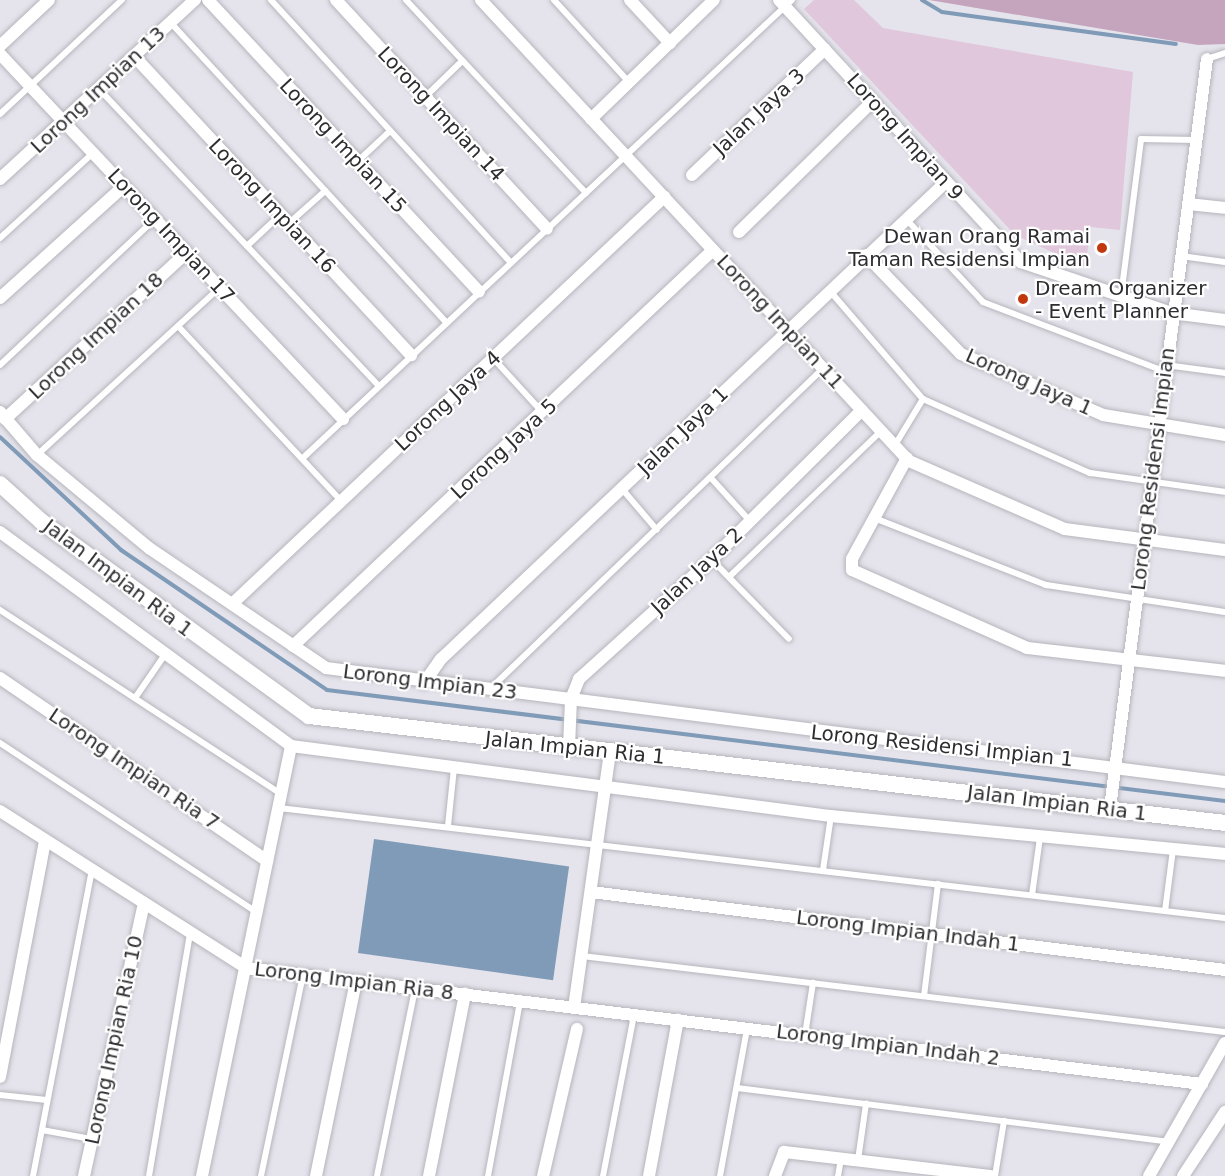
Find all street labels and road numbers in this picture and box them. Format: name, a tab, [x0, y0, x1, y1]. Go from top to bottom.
street label: Lorong Impian 13	[26, 21, 170, 159]
street label: Lorong Impian 14	[372, 42, 510, 186]
street label: Jalan Jaya 3	[708, 64, 810, 160]
street label: Lorong Impian 9	[842, 69, 968, 205]
street label: Lorong Impian 15	[274, 74, 412, 218]
street label: Lorong Impian 16	[203, 134, 341, 278]
street label: Lorong Impian 17	[102, 164, 240, 308]
street label: Lorong Impian 11	[711, 250, 849, 394]
street label: Lorong Impian 18	[24, 267, 168, 405]
street label: Lorong Jaya 1	[962, 343, 1096, 421]
street label: Lorong Jaya 4	[390, 346, 506, 456]
street label: Lorong Residensi Impian	[1126, 346, 1180, 592]
street label: Jalan Jaya 1	[633, 382, 733, 480]
street label: Lorong Jaya 5	[446, 394, 562, 504]
street label: Jalan Impian Ria 1	[39, 514, 197, 642]
street label: Jalan Jaya 2	[646, 523, 748, 619]
street label: Lorong Impian 23	[342, 659, 518, 705]
street label: Lorong Impian Ria 7	[44, 703, 224, 835]
street label: Lorong Residensi Impian 1	[810, 720, 1074, 772]
street label: Jalan Impian Ria 1	[484, 727, 666, 769]
street label: Jalan Impian Ria 1	[966, 780, 1148, 826]
street label: Lorong Impian Indah 1	[795, 905, 1021, 957]
street label: Lorong Impian Ria 10	[80, 933, 148, 1147]
street label: Lorong Impian Ria 8	[253, 957, 455, 1005]
street label: Lorong Impian Indah 2	[775, 1019, 1001, 1071]

